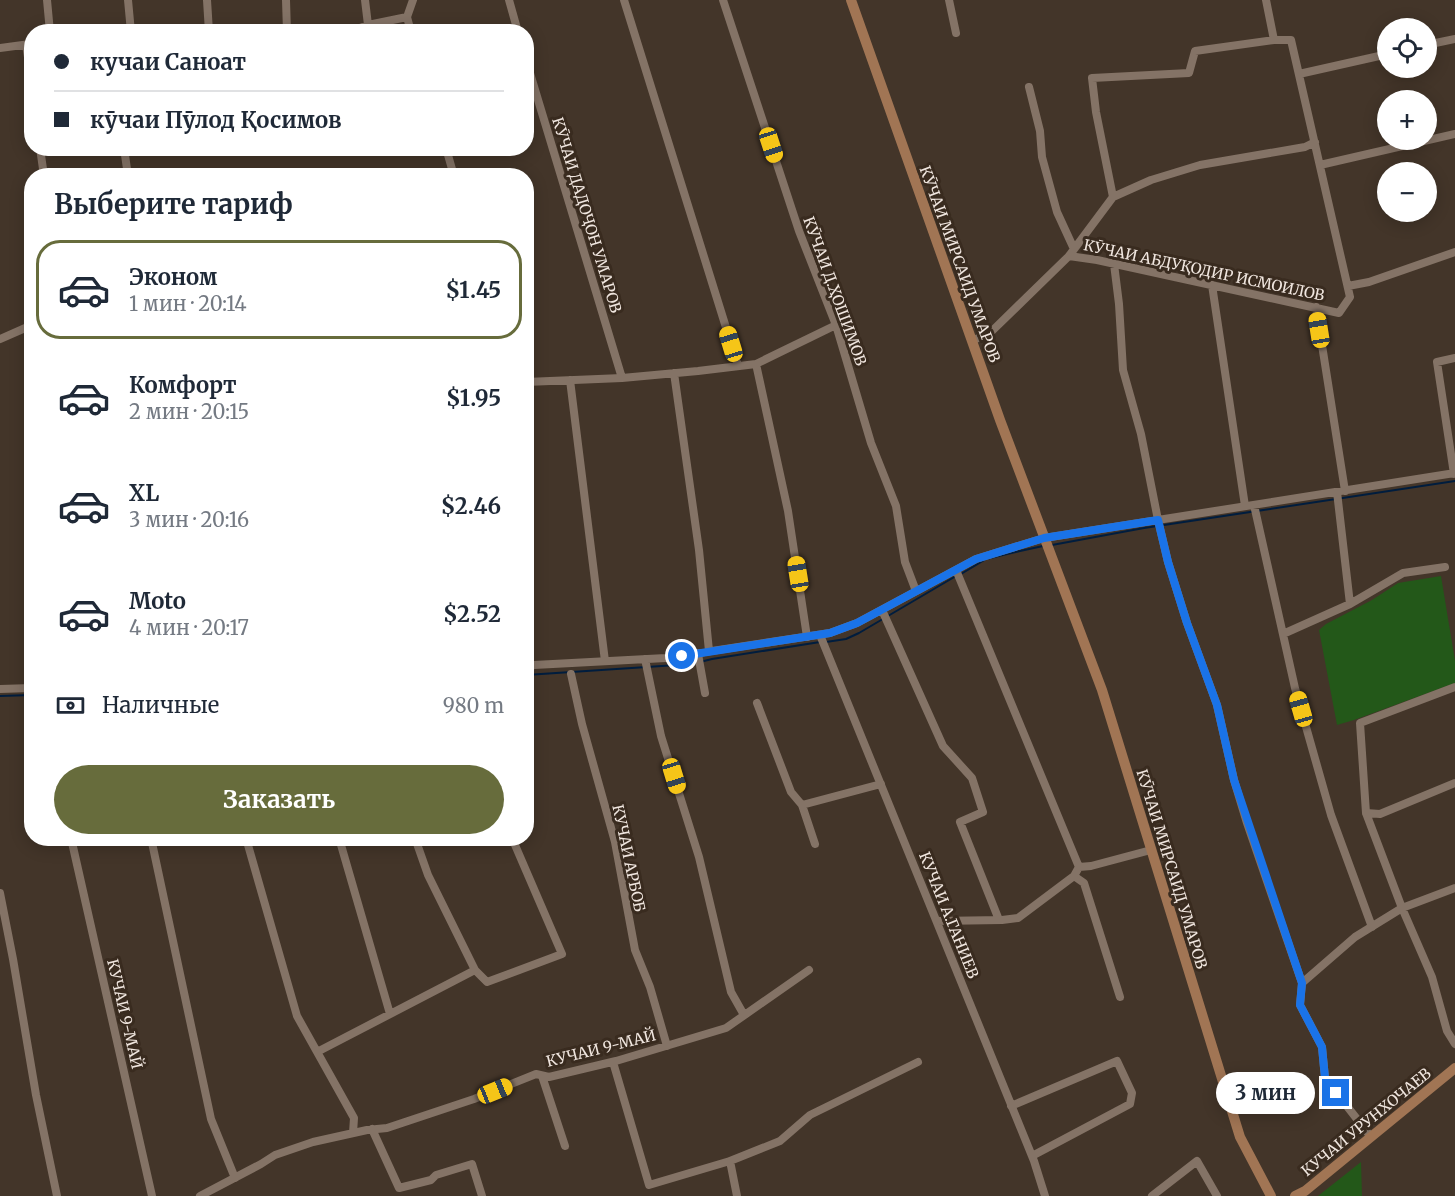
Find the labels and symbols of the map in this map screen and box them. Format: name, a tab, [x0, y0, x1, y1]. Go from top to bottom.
street label: КӮЧАИ ДАДОҶОН УМАРОВ	[548, 115, 626, 315]
car	[757, 125, 785, 165]
street label: КӮЧАИ МИРСАИД УМАРОВ	[916, 163, 1004, 365]
street label: КӮЧАИ Д.ҲОШИМОВ	[799, 214, 871, 368]
street label: КӮЧАИ АБДУҚОДИР ИСМОИЛОВ	[1082, 235, 1326, 305]
car	[1307, 311, 1331, 349]
car	[717, 324, 745, 364]
car	[786, 555, 810, 593]
route start	[668, 642, 695, 669]
car	[1287, 689, 1315, 729]
car	[660, 756, 688, 796]
street label: КӮЧАИ МИРСАИД УМАРОВ	[1133, 767, 1211, 971]
street label: КУЧАИ АРБОБ	[608, 803, 650, 913]
street label: КУЧАИ А.ГАНИЕВ	[915, 849, 983, 981]
street label: КУЧАИ 9-МАЙ	[103, 957, 148, 1071]
street label: КУЧАИ 9-МАЙ	[544, 1024, 658, 1071]
street label: КУЧАИ УРУНХОЧАЕВ	[1297, 1064, 1435, 1180]
callout: 3 мин	[1216, 1072, 1315, 1114]
car	[475, 1076, 515, 1106]
route end	[1322, 1079, 1349, 1106]

